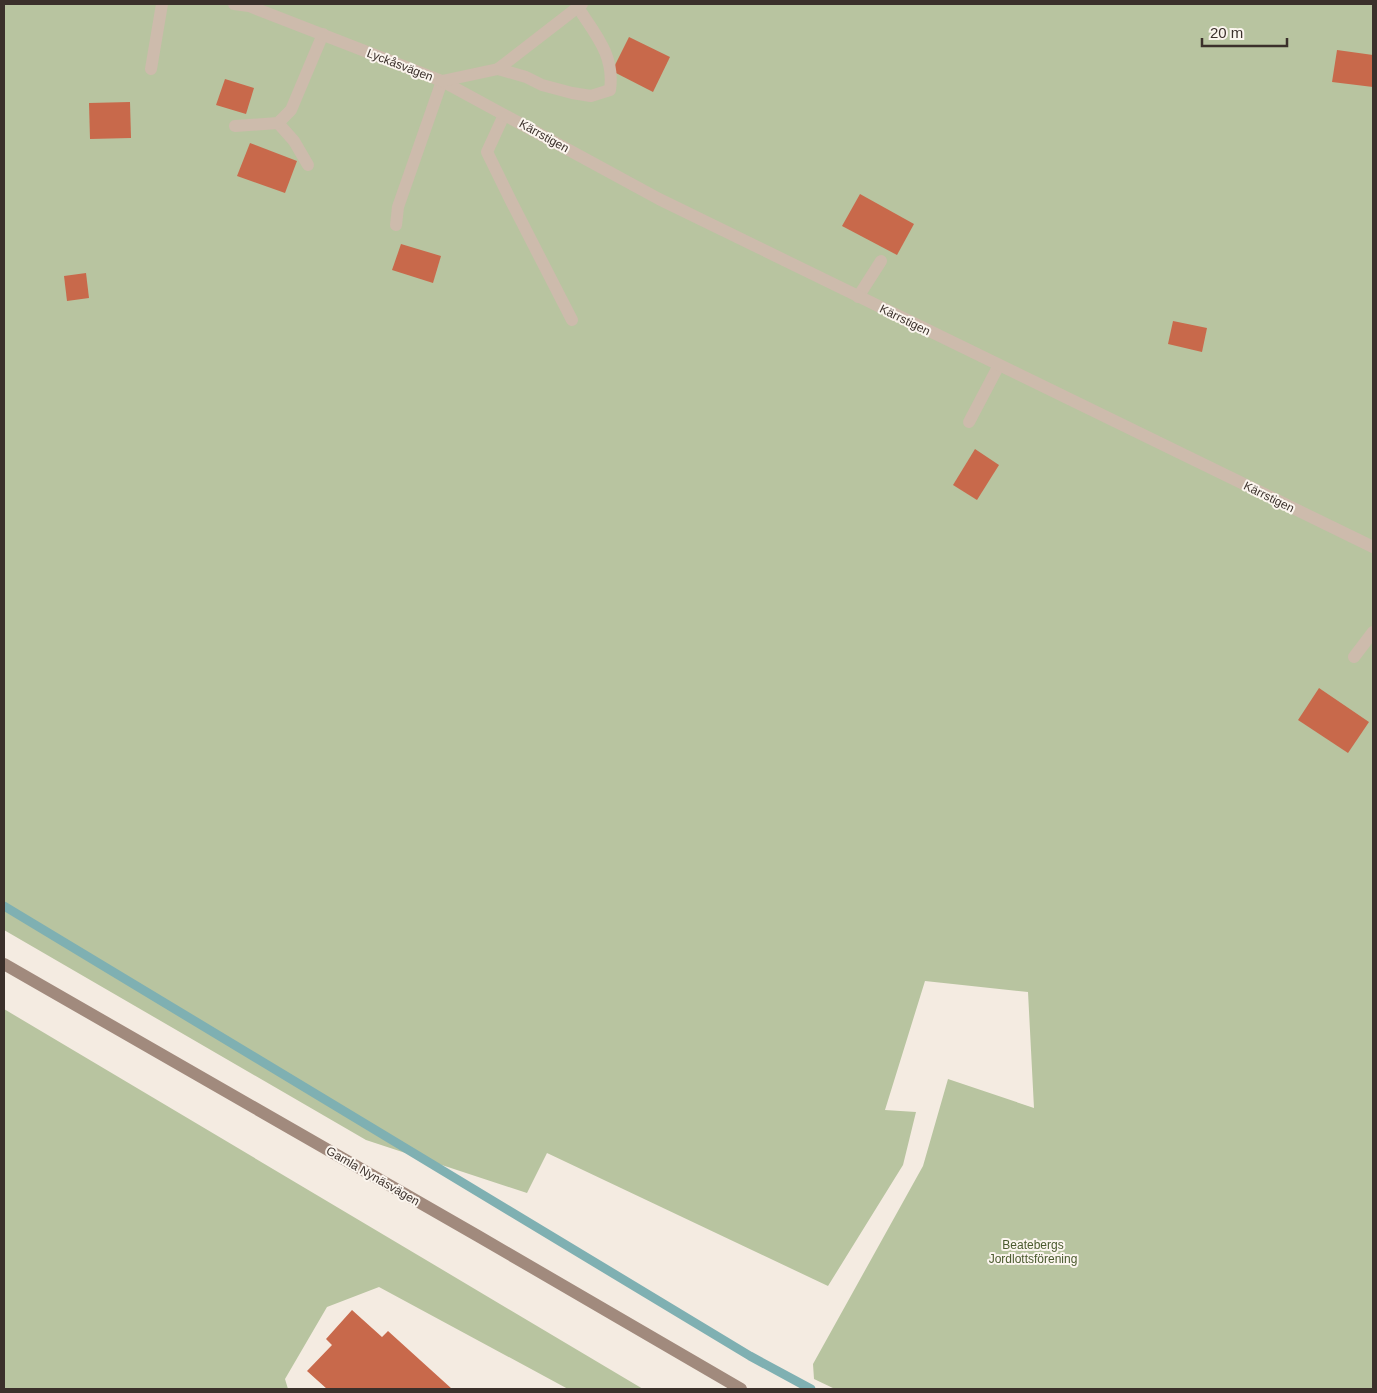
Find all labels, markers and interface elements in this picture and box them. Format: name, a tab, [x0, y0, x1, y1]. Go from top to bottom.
scale bar	[1202, 15, 1287, 47]
text: 20 m	[1210, 24, 1243, 41]
street label: Lyckåsvägen	[365, 46, 435, 84]
street label: Kärrstigen	[517, 117, 571, 155]
street label: Kärrstigen	[877, 302, 933, 338]
street label: Kärrstigen	[1241, 479, 1297, 515]
street label: Gamla Nynäsvägen	[324, 1144, 422, 1208]
park label: Beatebergs Jordlottsförening	[989, 1238, 1077, 1266]

